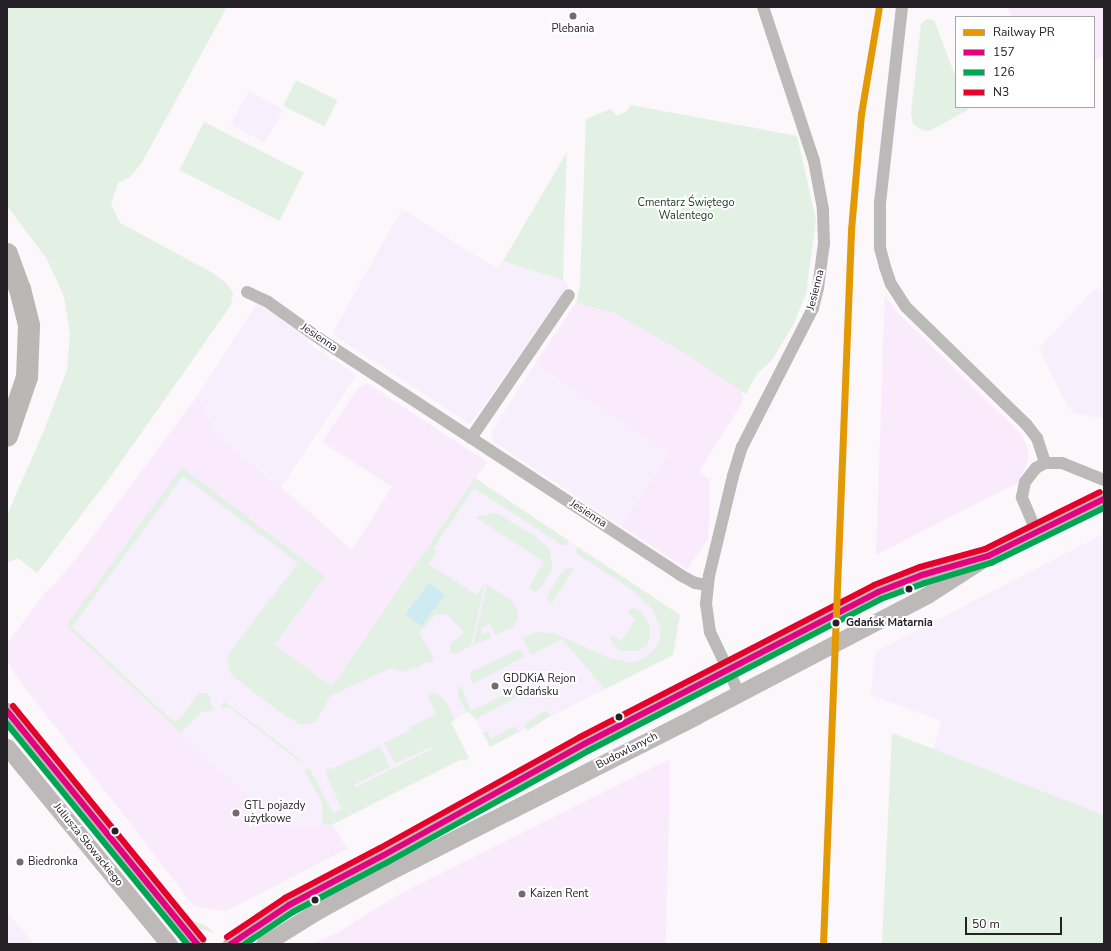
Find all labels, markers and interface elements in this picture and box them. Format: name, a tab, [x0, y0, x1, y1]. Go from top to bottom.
marker: Plebania	[568, 11, 578, 21]
legend	[955, 16, 1095, 108]
place label: Plebania	[552, 22, 594, 36]
text: Railway PR	[993, 24, 1055, 40]
text: 157	[993, 44, 1015, 60]
text: 126	[993, 64, 1015, 80]
text: N3	[993, 84, 1009, 100]
park label: Cmentarz Świętego Walentego	[637, 197, 735, 223]
street label: Jesienna	[805, 268, 827, 312]
street label: Jesienna	[298, 321, 340, 355]
street label: Jesienna	[567, 497, 609, 531]
unlabelled marker	[904, 584, 914, 594]
marker: Gdańsk Matarnia	[829, 616, 843, 630]
place label: Gdańsk Matarnia	[846, 616, 933, 630]
place label: GDDKiA Rejon w Gdańsku	[503, 673, 576, 699]
marker: GDDKiA Rejon w Gdańsku	[490, 681, 500, 691]
unlabelled marker	[614, 712, 624, 722]
street label: Budowlanych	[594, 730, 660, 772]
place label: GTL pojazdy użytkowe	[244, 800, 305, 826]
street label: Juliusza Słowackiego	[50, 801, 126, 889]
marker: GTL pojazdy użytkowe	[231, 808, 241, 818]
unlabelled marker	[110, 826, 120, 836]
place label: Biedronka	[28, 855, 78, 869]
marker: Biedronka	[15, 857, 25, 867]
place label: Kaizen Rent	[530, 887, 588, 901]
marker: Kaizen Rent	[517, 889, 527, 899]
unlabelled marker	[310, 895, 320, 905]
scale bar	[967, 909, 1064, 935]
text: 50 m	[972, 916, 1000, 932]

